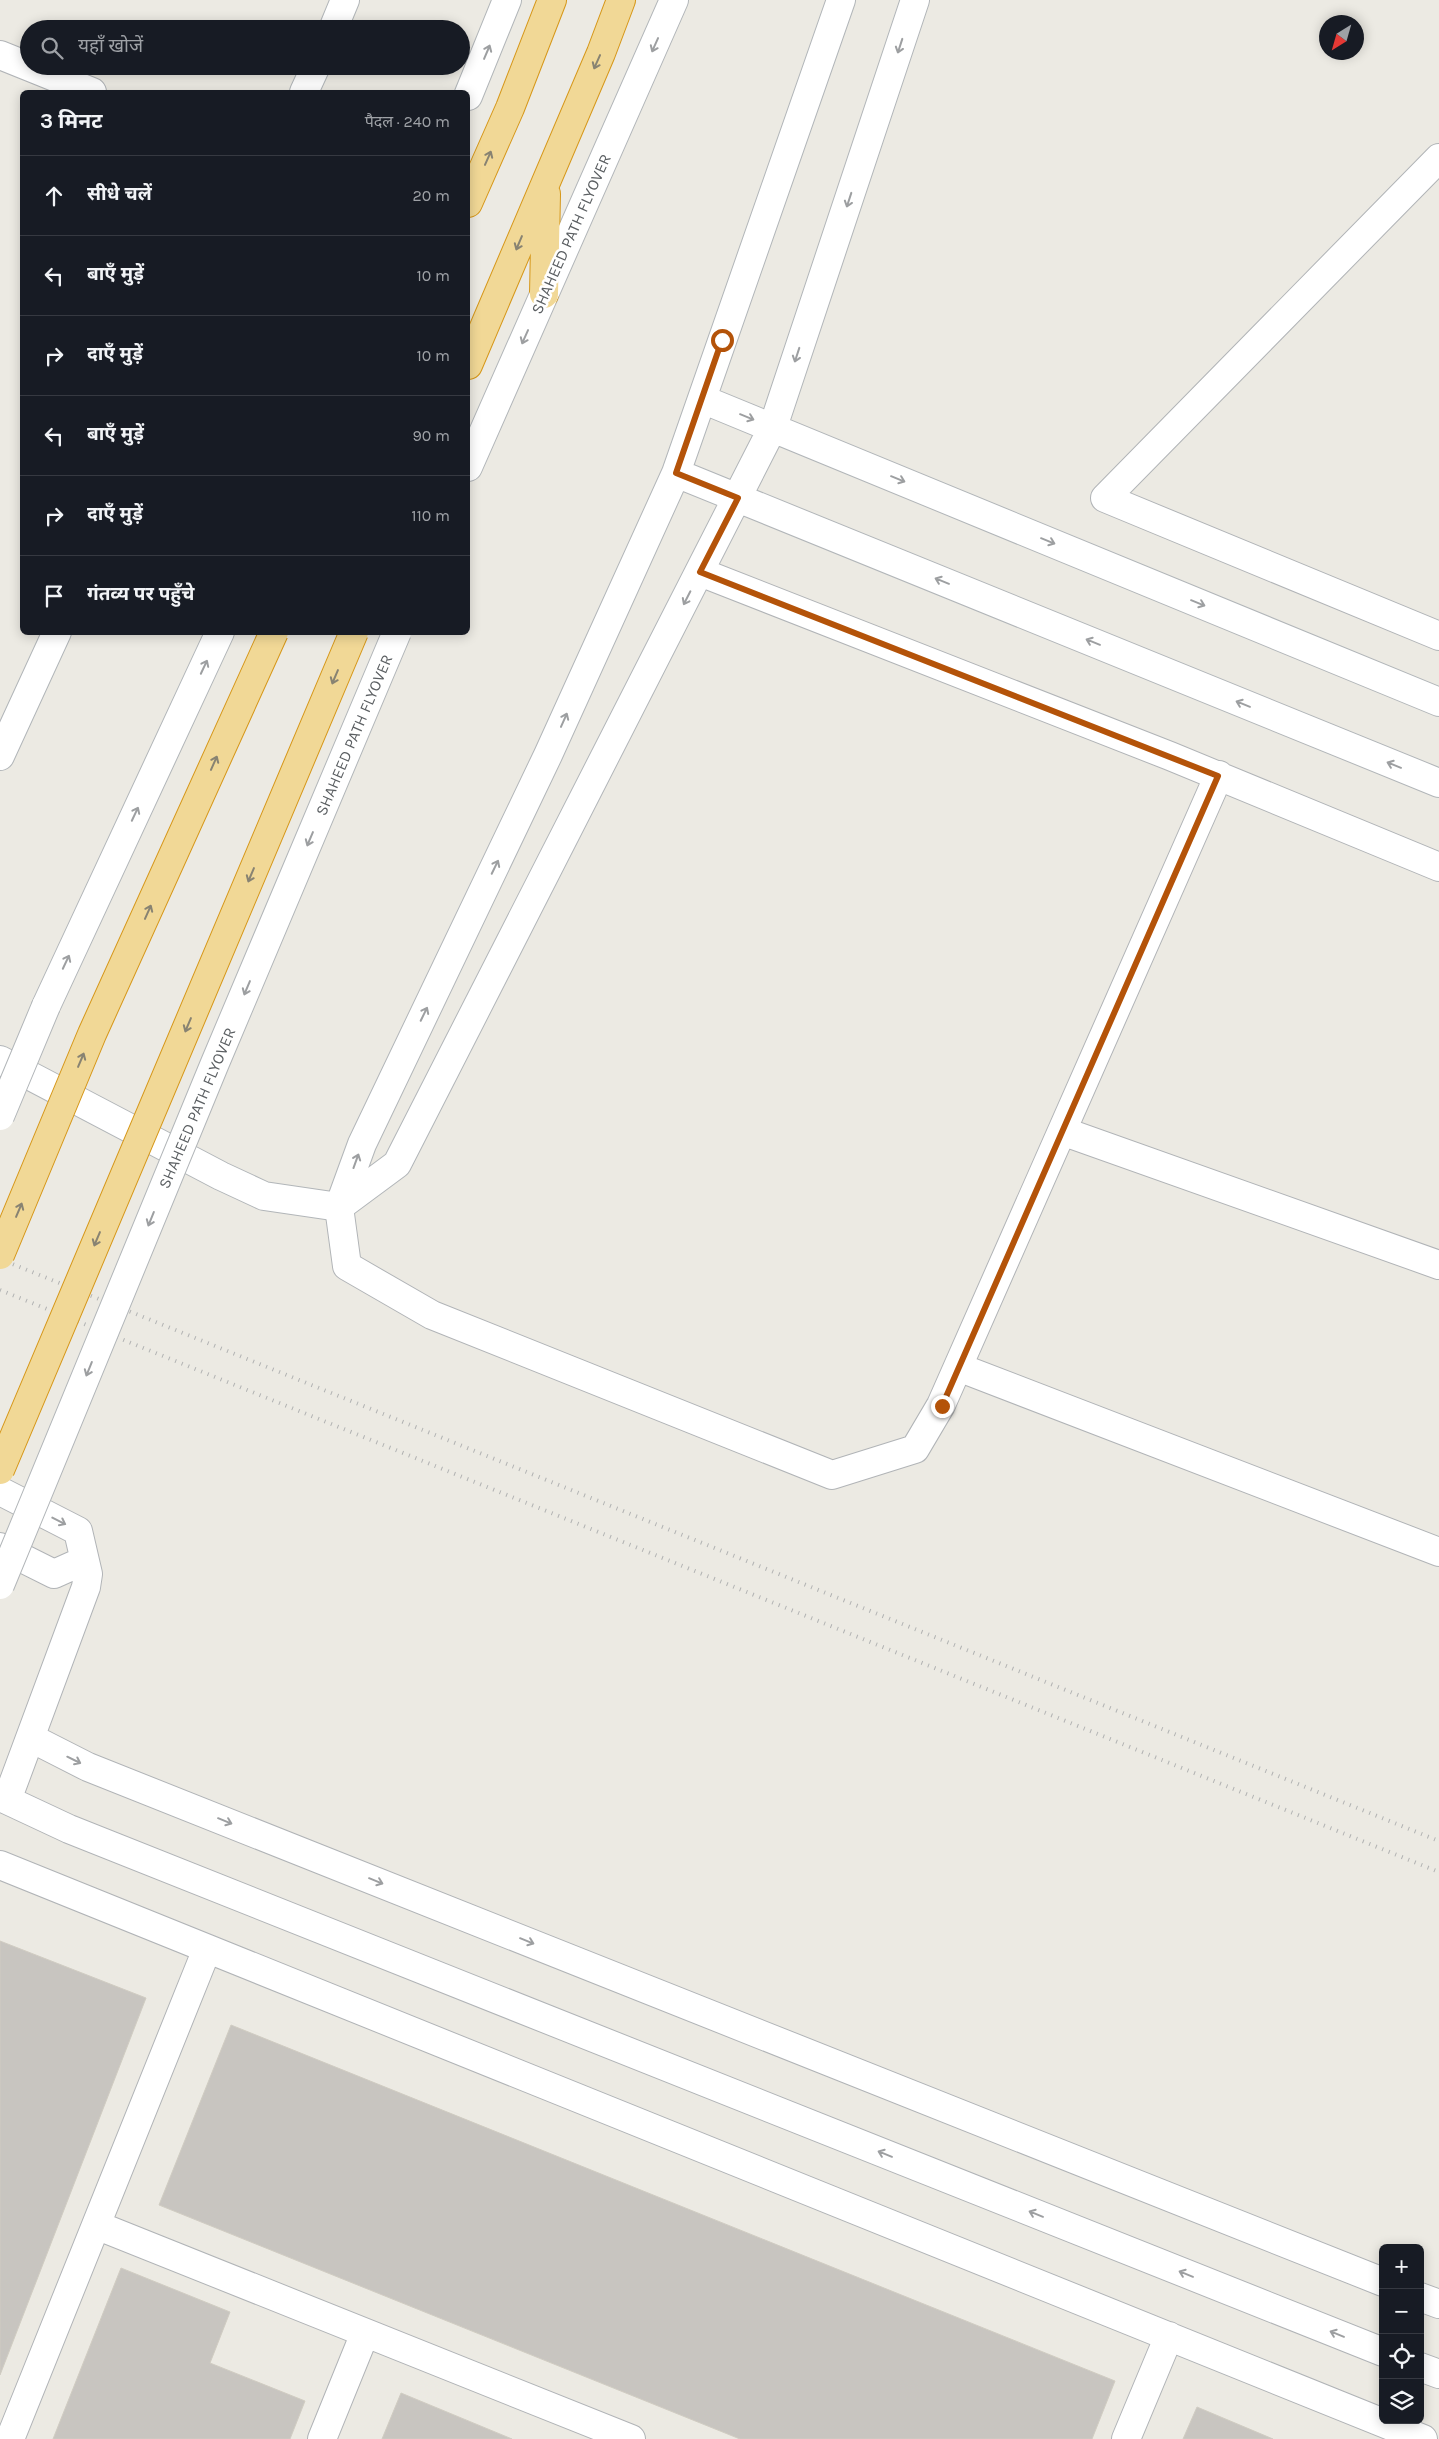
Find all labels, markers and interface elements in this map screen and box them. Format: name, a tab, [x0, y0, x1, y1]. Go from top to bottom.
north arrow	[1319, 15, 1364, 60]
search box	[20, 20, 470, 75]
icon: search	[38, 34, 66, 62]
text: यहाँ खोजें	[78, 35, 143, 57]
one-way arrow	[649, 37, 659, 52]
one-way arrow	[895, 38, 904, 54]
one-way arrow	[483, 44, 492, 59]
one-way arrow	[592, 54, 602, 69]
text: 3 मिनट	[40, 109, 102, 133]
text: पैदल · 240 m	[365, 112, 450, 131]
one-way arrow	[483, 151, 493, 166]
street label: SHAHEED PATH FLYOVER	[527, 151, 615, 317]
icon: ahead	[40, 182, 68, 210]
text: सीधे चलें	[87, 183, 152, 205]
text: 20 m	[412, 186, 450, 205]
one-way arrow	[843, 192, 853, 208]
one-way arrow	[514, 235, 523, 250]
icon: left	[40, 262, 68, 290]
text: बाएँ मुड़ें	[87, 263, 144, 285]
text: 10 m	[416, 266, 450, 285]
one-way arrow	[519, 329, 529, 344]
route start	[711, 329, 734, 352]
icon: right	[40, 342, 68, 370]
text: दाएँ मुड़ें	[87, 343, 143, 365]
text: 10 m	[416, 346, 450, 365]
one-way arrow	[792, 346, 801, 362]
one-way arrow	[739, 413, 754, 422]
icon: left	[40, 422, 68, 450]
text: बाएँ मुड़ें	[87, 423, 144, 445]
text: 90 m	[412, 426, 450, 445]
one-way arrow	[890, 474, 905, 484]
icon: right	[40, 502, 68, 530]
text: दाएँ मुड़ें	[87, 503, 143, 525]
text: 110 m	[411, 506, 450, 525]
one-way arrow	[1040, 536, 1055, 546]
one-way arrow	[935, 576, 950, 585]
icon: arrive	[40, 582, 68, 610]
text: गंतव्य पर पहुँचे	[87, 583, 194, 605]
one-way arrow	[682, 590, 691, 605]
one-way arrow	[1190, 598, 1205, 608]
one-way arrow	[1086, 637, 1101, 647]
street label: SHAHEED PATH FLYOVER	[311, 652, 397, 818]
one-way arrow	[200, 660, 209, 675]
one-way arrow	[330, 669, 340, 684]
one-way arrow	[1236, 698, 1251, 708]
one-way arrow	[560, 713, 569, 728]
one-way arrow	[210, 756, 220, 771]
one-way arrow	[1387, 760, 1402, 769]
one-way arrow	[131, 807, 140, 822]
one-way arrow	[305, 830, 314, 846]
one-way arrow	[490, 860, 500, 875]
one-way arrow	[246, 867, 256, 882]
one-way arrow	[143, 905, 153, 920]
one-way arrow	[62, 955, 72, 970]
one-way arrow	[241, 980, 251, 995]
one-way arrow	[420, 1007, 430, 1022]
one-way arrow	[182, 1017, 192, 1032]
street label: SHAHEED PATH FLYOVER	[154, 1025, 240, 1191]
one-way arrow	[77, 1053, 87, 1068]
one-way arrow	[352, 1154, 361, 1169]
one-way arrow	[14, 1203, 24, 1218]
one-way arrow	[145, 1211, 155, 1226]
one-way arrow	[92, 1231, 102, 1246]
one-way arrow	[84, 1361, 93, 1376]
route end	[931, 1395, 954, 1418]
one-way arrow	[51, 1517, 66, 1526]
one-way arrow	[66, 1755, 81, 1765]
one-way arrow	[217, 1817, 232, 1826]
one-way arrow	[368, 1877, 383, 1886]
one-way arrow	[519, 1937, 534, 1946]
one-way arrow	[877, 2148, 892, 2157]
one-way arrow	[1028, 2208, 1043, 2217]
map controls	[1379, 2244, 1424, 2424]
button: +	[1379, 2244, 1424, 2289]
one-way arrow	[1179, 2269, 1195, 2278]
button: −	[1379, 2289, 1424, 2334]
one-way arrow	[1330, 2329, 1346, 2338]
button: locate	[1379, 2334, 1424, 2379]
button: layers	[1379, 2379, 1424, 2424]

